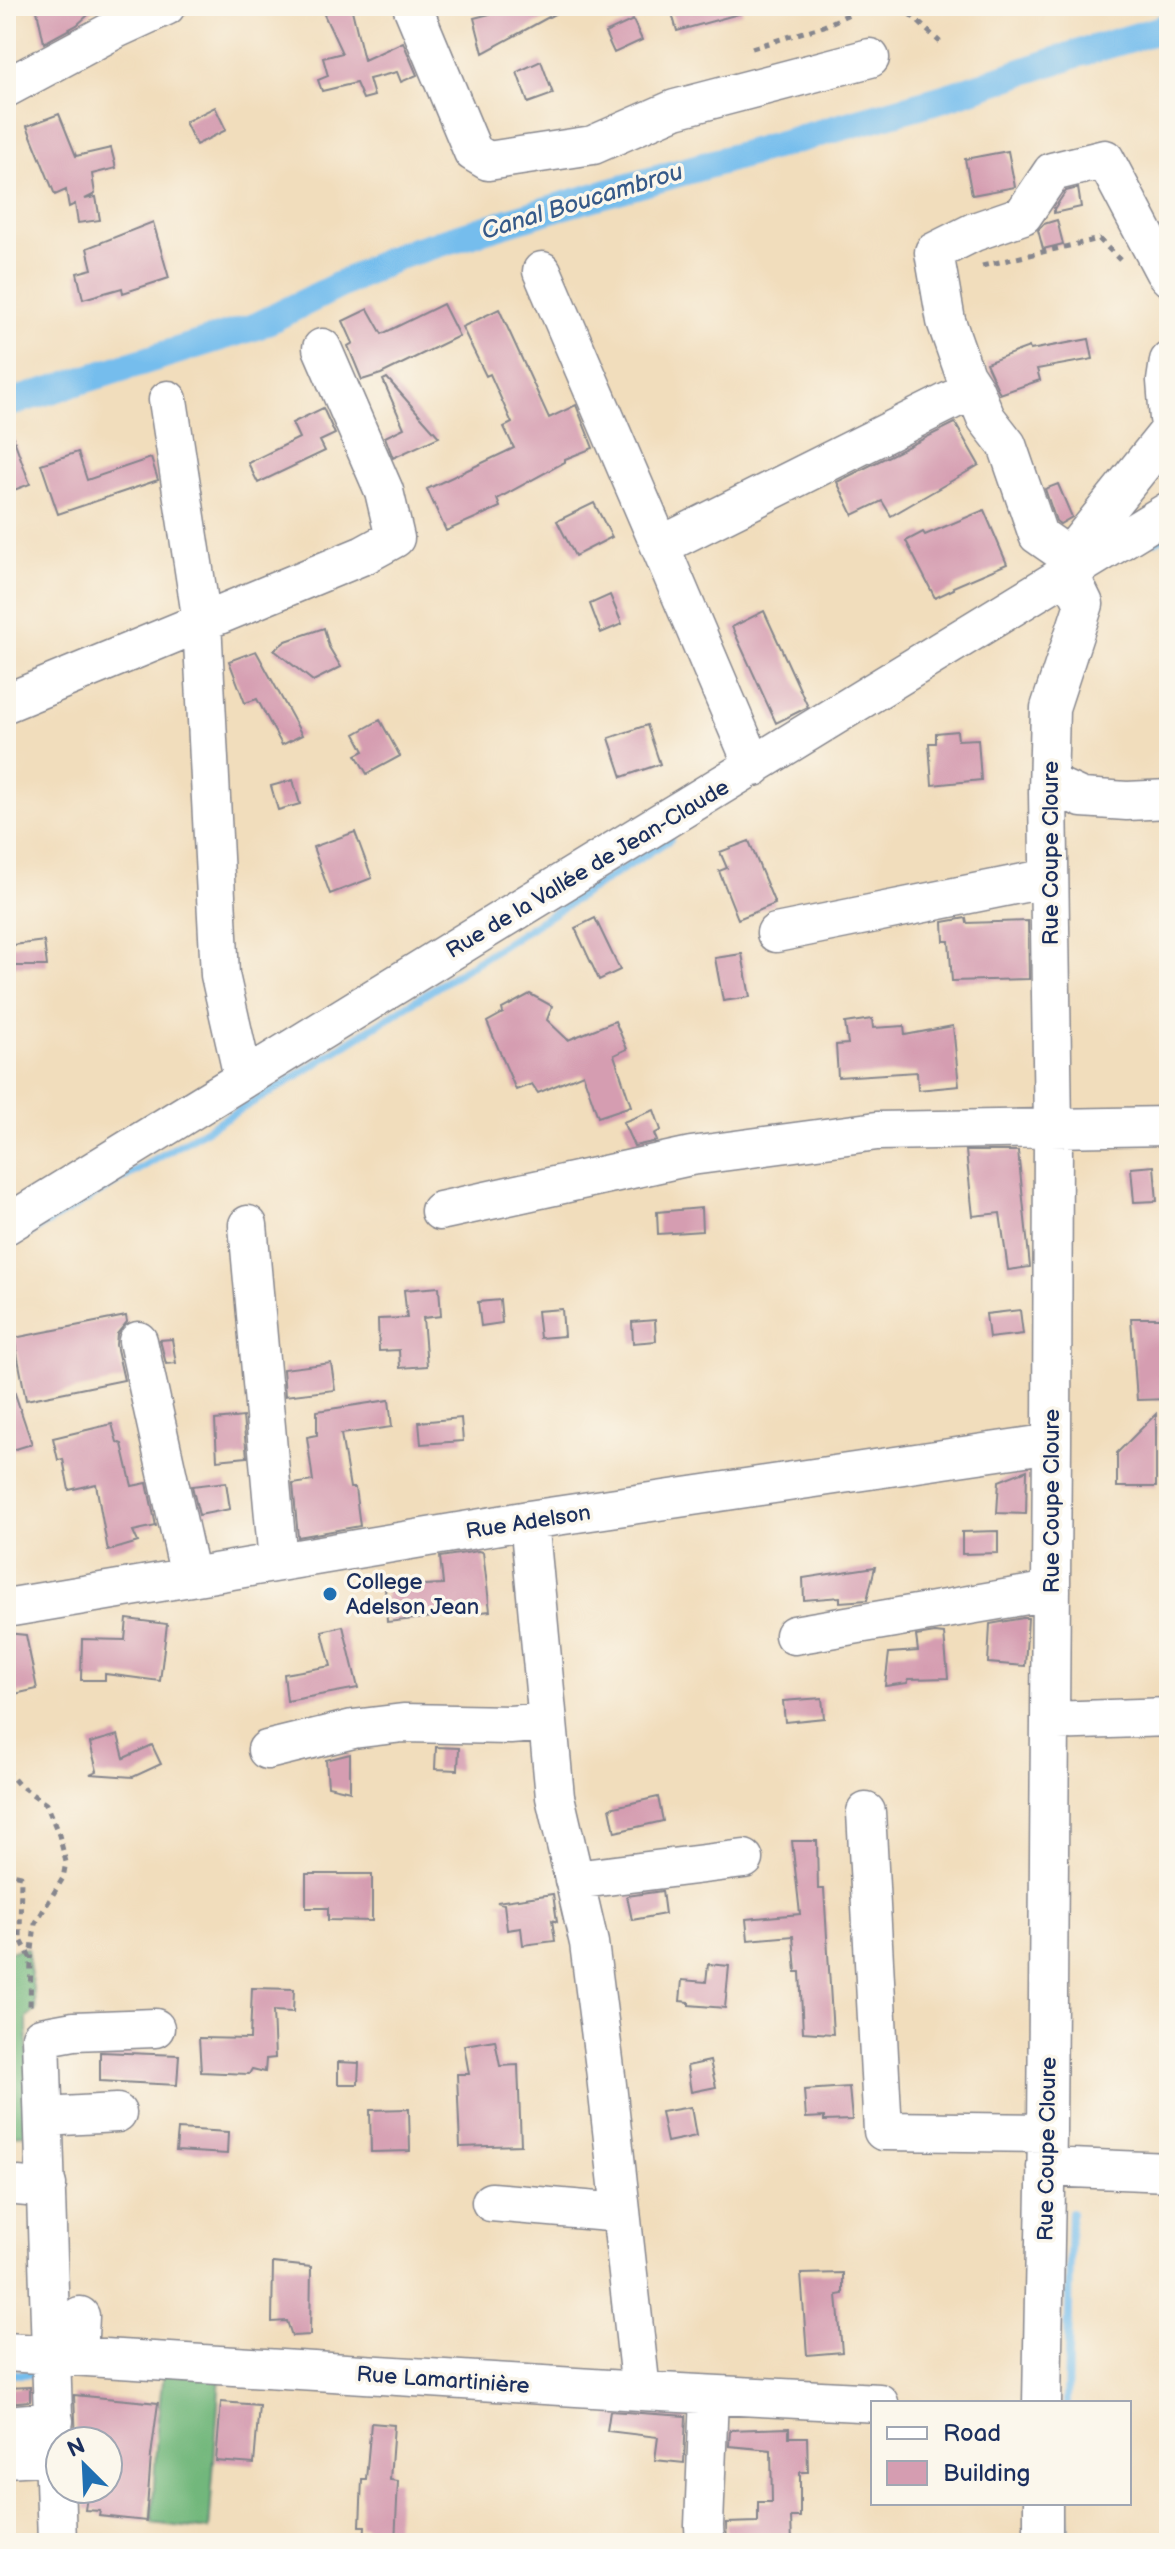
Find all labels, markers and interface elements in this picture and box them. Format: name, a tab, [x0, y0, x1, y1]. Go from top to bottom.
water label: Canal Boucambrou	[478, 157, 686, 246]
street label: Rue Coupe Cloure	[1038, 761, 1065, 945]
street label: Rue de la Vallée de Jean-Claude	[441, 774, 734, 965]
street label: Rue Coupe Cloure	[1039, 1409, 1066, 1593]
street label: Rue Adelson	[464, 1499, 593, 1546]
place label: College Adelson Jean	[346, 1569, 479, 1621]
marker: College Adelson Jean	[321, 1585, 339, 1603]
street label: Rue Coupe Cloure	[1032, 2057, 1063, 2241]
street label: Rue Lamartinière	[355, 2361, 530, 2400]
legend	[871, 2401, 1131, 2505]
text: Road	[943, 2419, 1001, 2448]
north arrow	[44, 2425, 124, 2505]
text: N	[63, 2432, 90, 2464]
text: Building	[943, 2459, 1030, 2488]

